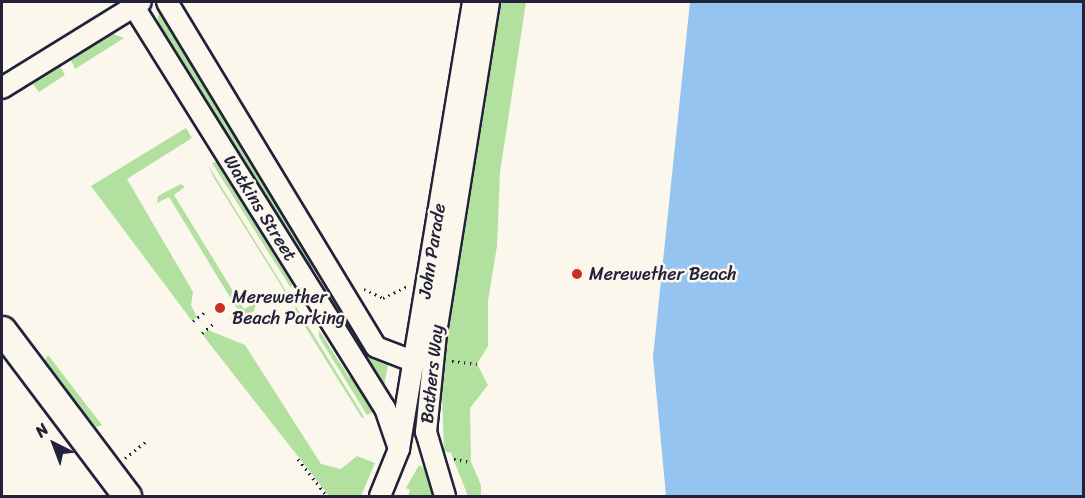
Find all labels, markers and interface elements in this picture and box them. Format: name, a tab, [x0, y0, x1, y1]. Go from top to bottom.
street label: Watkins Street	[219, 151, 301, 265]
street label: John Parade	[414, 202, 450, 300]
place label: Merewether Beach	[589, 263, 737, 285]
marker: Merewether Beach	[570, 267, 584, 281]
place label: Merewether Beach Parking	[232, 287, 345, 330]
marker: Merewether Beach Parking	[213, 301, 227, 315]
street label: Bathers Way	[416, 323, 448, 425]
north arrow	[24, 414, 84, 474]
text: N	[28, 416, 55, 445]

